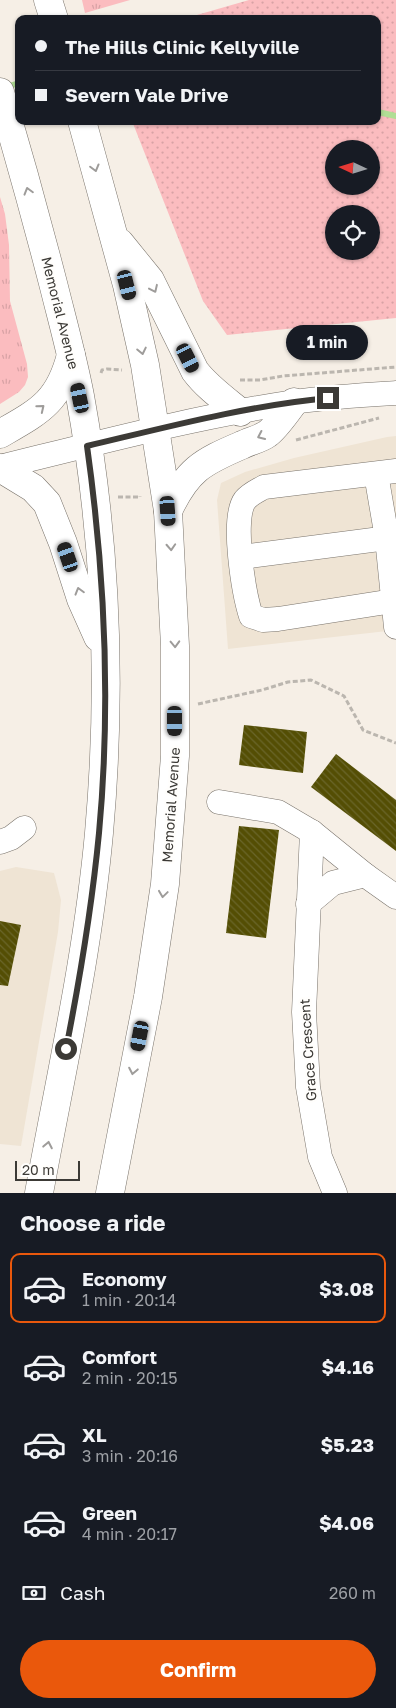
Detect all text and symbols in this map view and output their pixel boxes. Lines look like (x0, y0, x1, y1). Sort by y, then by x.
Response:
text: The Hills Clinic Kellyville (65, 35, 299, 58)
text: Severn Vale Drive (65, 83, 228, 106)
north arrow (325, 140, 380, 195)
map controls (325, 140, 380, 260)
one-way arrow (90, 164, 100, 172)
one-way arrow (24, 188, 34, 196)
button: locate (325, 205, 380, 260)
street label: Memorial Avenue (38, 255, 83, 371)
car (116, 269, 137, 301)
one-way arrow (148, 283, 158, 292)
callout: 1 min (287, 326, 369, 360)
text: 1 min (307, 332, 347, 352)
car (174, 341, 201, 375)
one-way arrow (137, 347, 147, 356)
car (69, 382, 90, 414)
route end (317, 387, 339, 409)
one-way arrow (35, 405, 44, 413)
one-way arrow (257, 430, 266, 441)
car (159, 496, 176, 526)
car (56, 540, 79, 574)
one-way arrow (165, 544, 176, 552)
one-way arrow (75, 588, 85, 596)
one-way arrow (170, 640, 180, 648)
car (167, 706, 182, 736)
street label: Memorial Avenue (158, 747, 183, 863)
one-way arrow (158, 890, 169, 898)
street label: Grace Crescent (295, 998, 320, 1102)
car (129, 1020, 150, 1052)
route start (55, 1038, 77, 1060)
one-way arrow (129, 1067, 139, 1075)
one-way arrow (42, 1141, 52, 1150)
scale bar (15, 1158, 80, 1181)
text: 20 m (22, 1161, 55, 1178)
text: Choose a ride (20, 1209, 166, 1236)
icon: car (22, 1266, 67, 1311)
text: Economy (82, 1267, 167, 1290)
text: $3.08 (319, 1277, 374, 1300)
text: 1 min · 20:14 (82, 1290, 176, 1310)
icon: car (22, 1344, 67, 1389)
text: Comfort (82, 1345, 157, 1368)
text: $4.16 (321, 1355, 374, 1378)
text: 2 min · 20:15 (82, 1368, 177, 1388)
icon: car (22, 1422, 67, 1467)
text: XL (82, 1423, 107, 1446)
text: $5.23 (320, 1433, 374, 1456)
text: 3 min · 20:16 (82, 1446, 178, 1466)
icon: car (22, 1500, 67, 1545)
text: Green (82, 1501, 137, 1524)
text: $4.06 (319, 1511, 374, 1534)
text: 4 min · 20:17 (82, 1524, 177, 1544)
icon: cash (20, 1579, 48, 1607)
text: Cash (60, 1581, 105, 1604)
text: 260 m (329, 1583, 376, 1603)
button: Confirm (20, 1640, 376, 1698)

